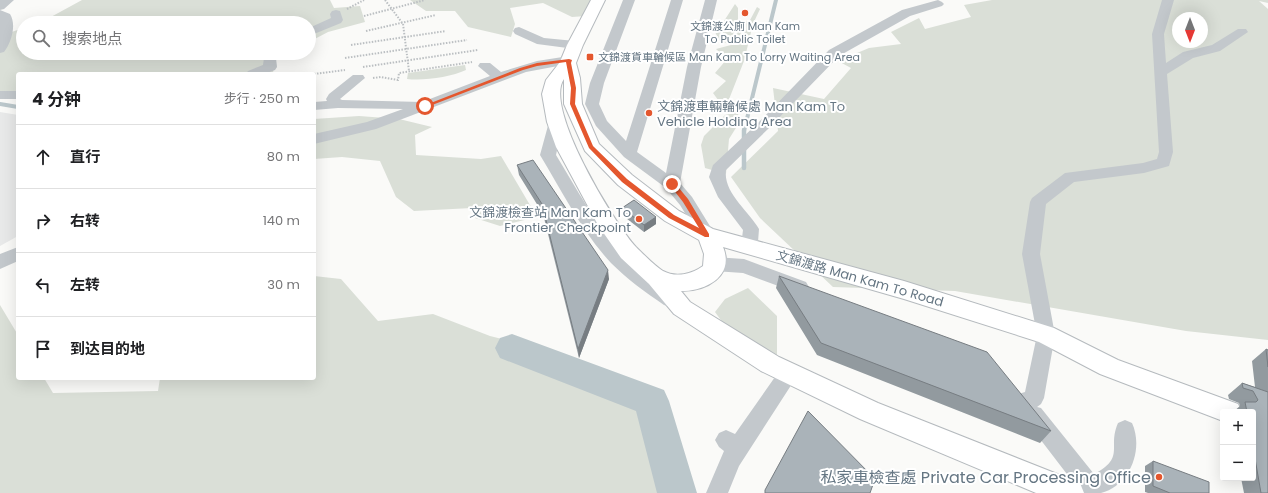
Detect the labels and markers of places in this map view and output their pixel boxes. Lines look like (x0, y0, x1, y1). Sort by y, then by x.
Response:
marker: 文錦渡公廁 Man Kam To Public Toilet (740, 8, 750, 18)
place label: 文錦渡公廁 Man Kam To Public Toilet (690, 18, 800, 47)
place label: 文錦渡貨車輪候區 Man Kam To Lorry Waiting Area (598, 49, 860, 65)
marker: 文錦渡貨車輪候區 Man Kam To Lorry Waiting Area (585, 52, 595, 62)
place label: 文錦渡車輛輪候處 Man Kam To Vehicle Holding Area (657, 97, 845, 131)
marker: 文錦渡車輛輪候處 Man Kam To Vehicle Holding Area (644, 108, 654, 118)
place label: 文錦渡檢查站 Man Kam To Frontier Checkpoint (469, 203, 631, 237)
marker: 文錦渡檢查站 Man Kam To Frontier Checkpoint (634, 214, 644, 224)
place label: 私家車檢查處 Private Car Processing Office (821, 466, 1151, 489)
marker: 私家車檢查處 Private Car Processing Office (1154, 472, 1164, 482)

